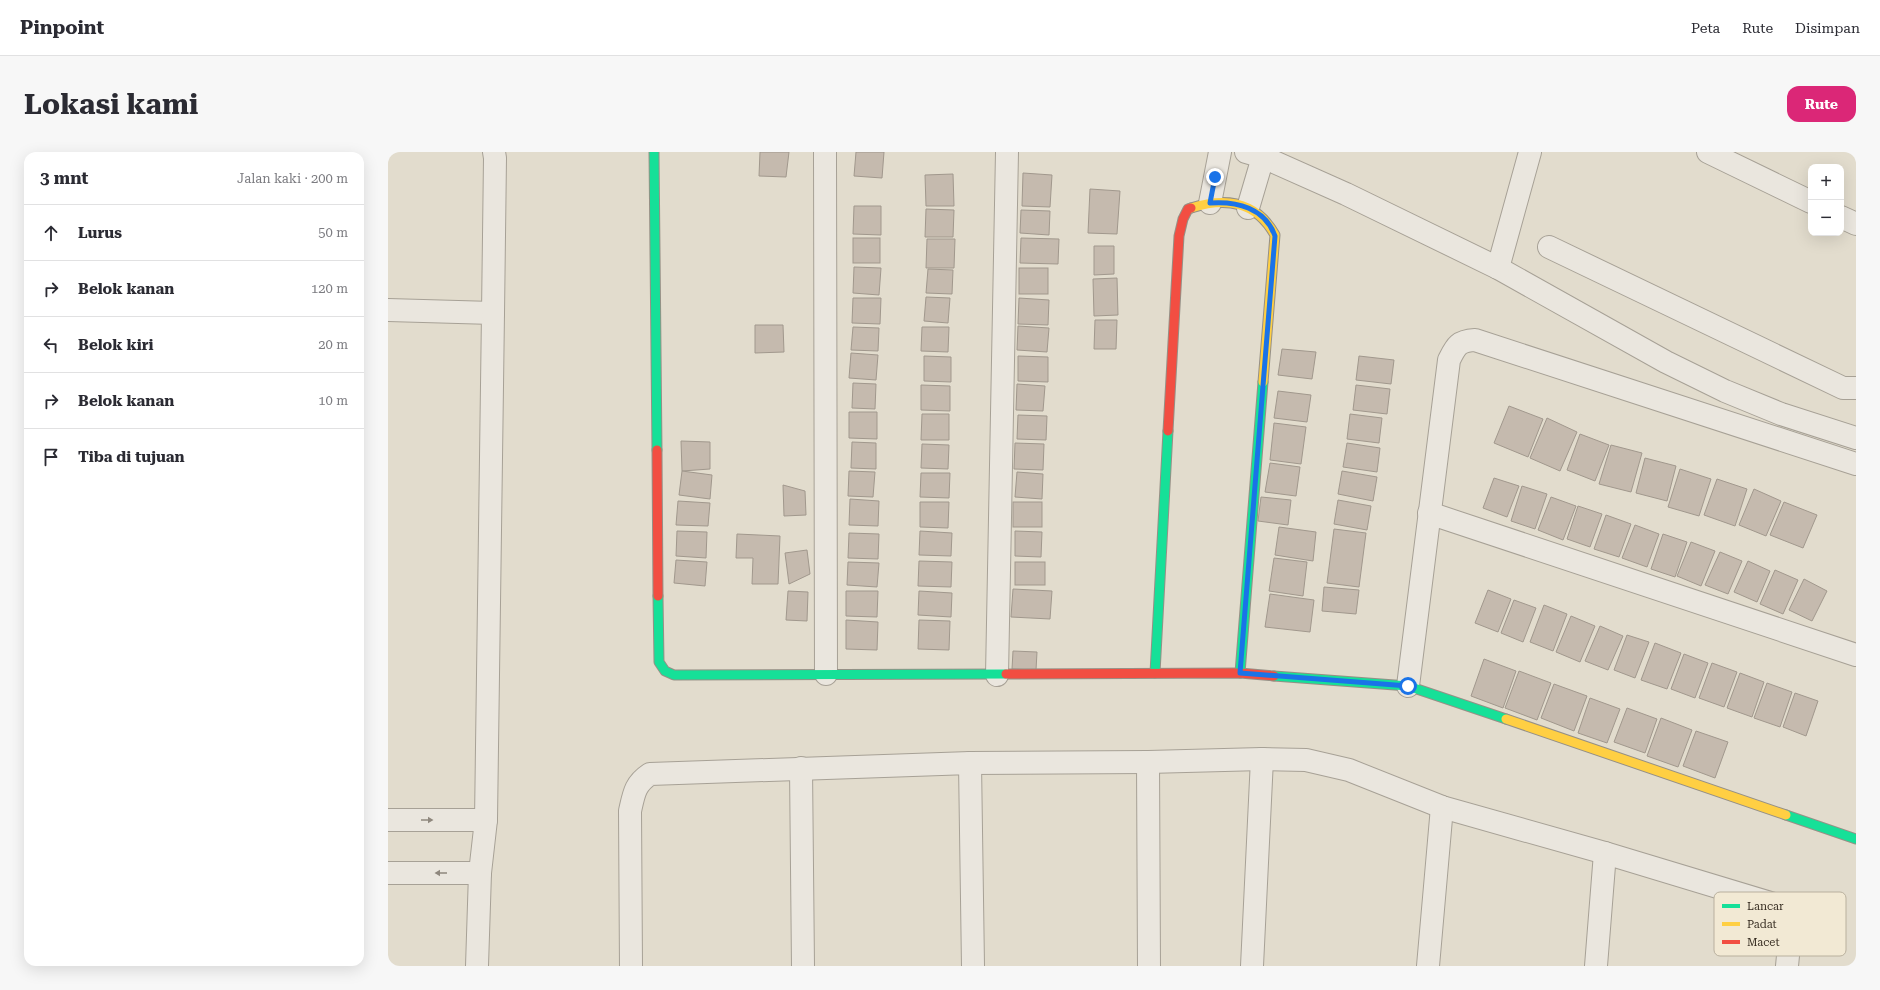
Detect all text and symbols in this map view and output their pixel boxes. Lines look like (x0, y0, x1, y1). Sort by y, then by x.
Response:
text: Pinpoint (20, 16, 104, 39)
text: Peta (1691, 20, 1720, 36)
text: Rute (1742, 20, 1773, 36)
text: Disimpan (1795, 20, 1860, 36)
button: Rute (1787, 86, 1856, 122)
text: Lokasi kami (24, 88, 198, 121)
map controls (1808, 164, 1844, 236)
button: + (1808, 164, 1844, 200)
text: 3 mnt (40, 168, 89, 188)
route end (1206, 168, 1224, 186)
text: Jalan kaki · 200 m (237, 171, 348, 186)
button: − (1808, 200, 1844, 236)
icon: ahead (40, 222, 62, 244)
text: Lurus (78, 224, 122, 242)
text: 50 m (318, 225, 348, 240)
icon: right (40, 278, 62, 300)
text: Belok kanan (78, 280, 174, 298)
text: 120 m (311, 281, 348, 296)
icon: left (40, 334, 62, 356)
text: Belok kiri (78, 336, 154, 354)
text: 20 m (318, 337, 348, 352)
icon: right (40, 390, 62, 412)
text: Belok kanan (78, 392, 174, 410)
text: 10 m (318, 393, 348, 408)
icon: arrive (40, 446, 62, 468)
text: Tiba di tujuan (78, 448, 185, 466)
route start (1399, 677, 1417, 695)
one-way arrow (421, 817, 434, 823)
one-way arrow (434, 870, 447, 876)
legend (1714, 892, 1846, 956)
text: Lancar (1747, 900, 1784, 913)
text: Padat (1747, 918, 1777, 931)
text: Macet (1747, 936, 1780, 949)

